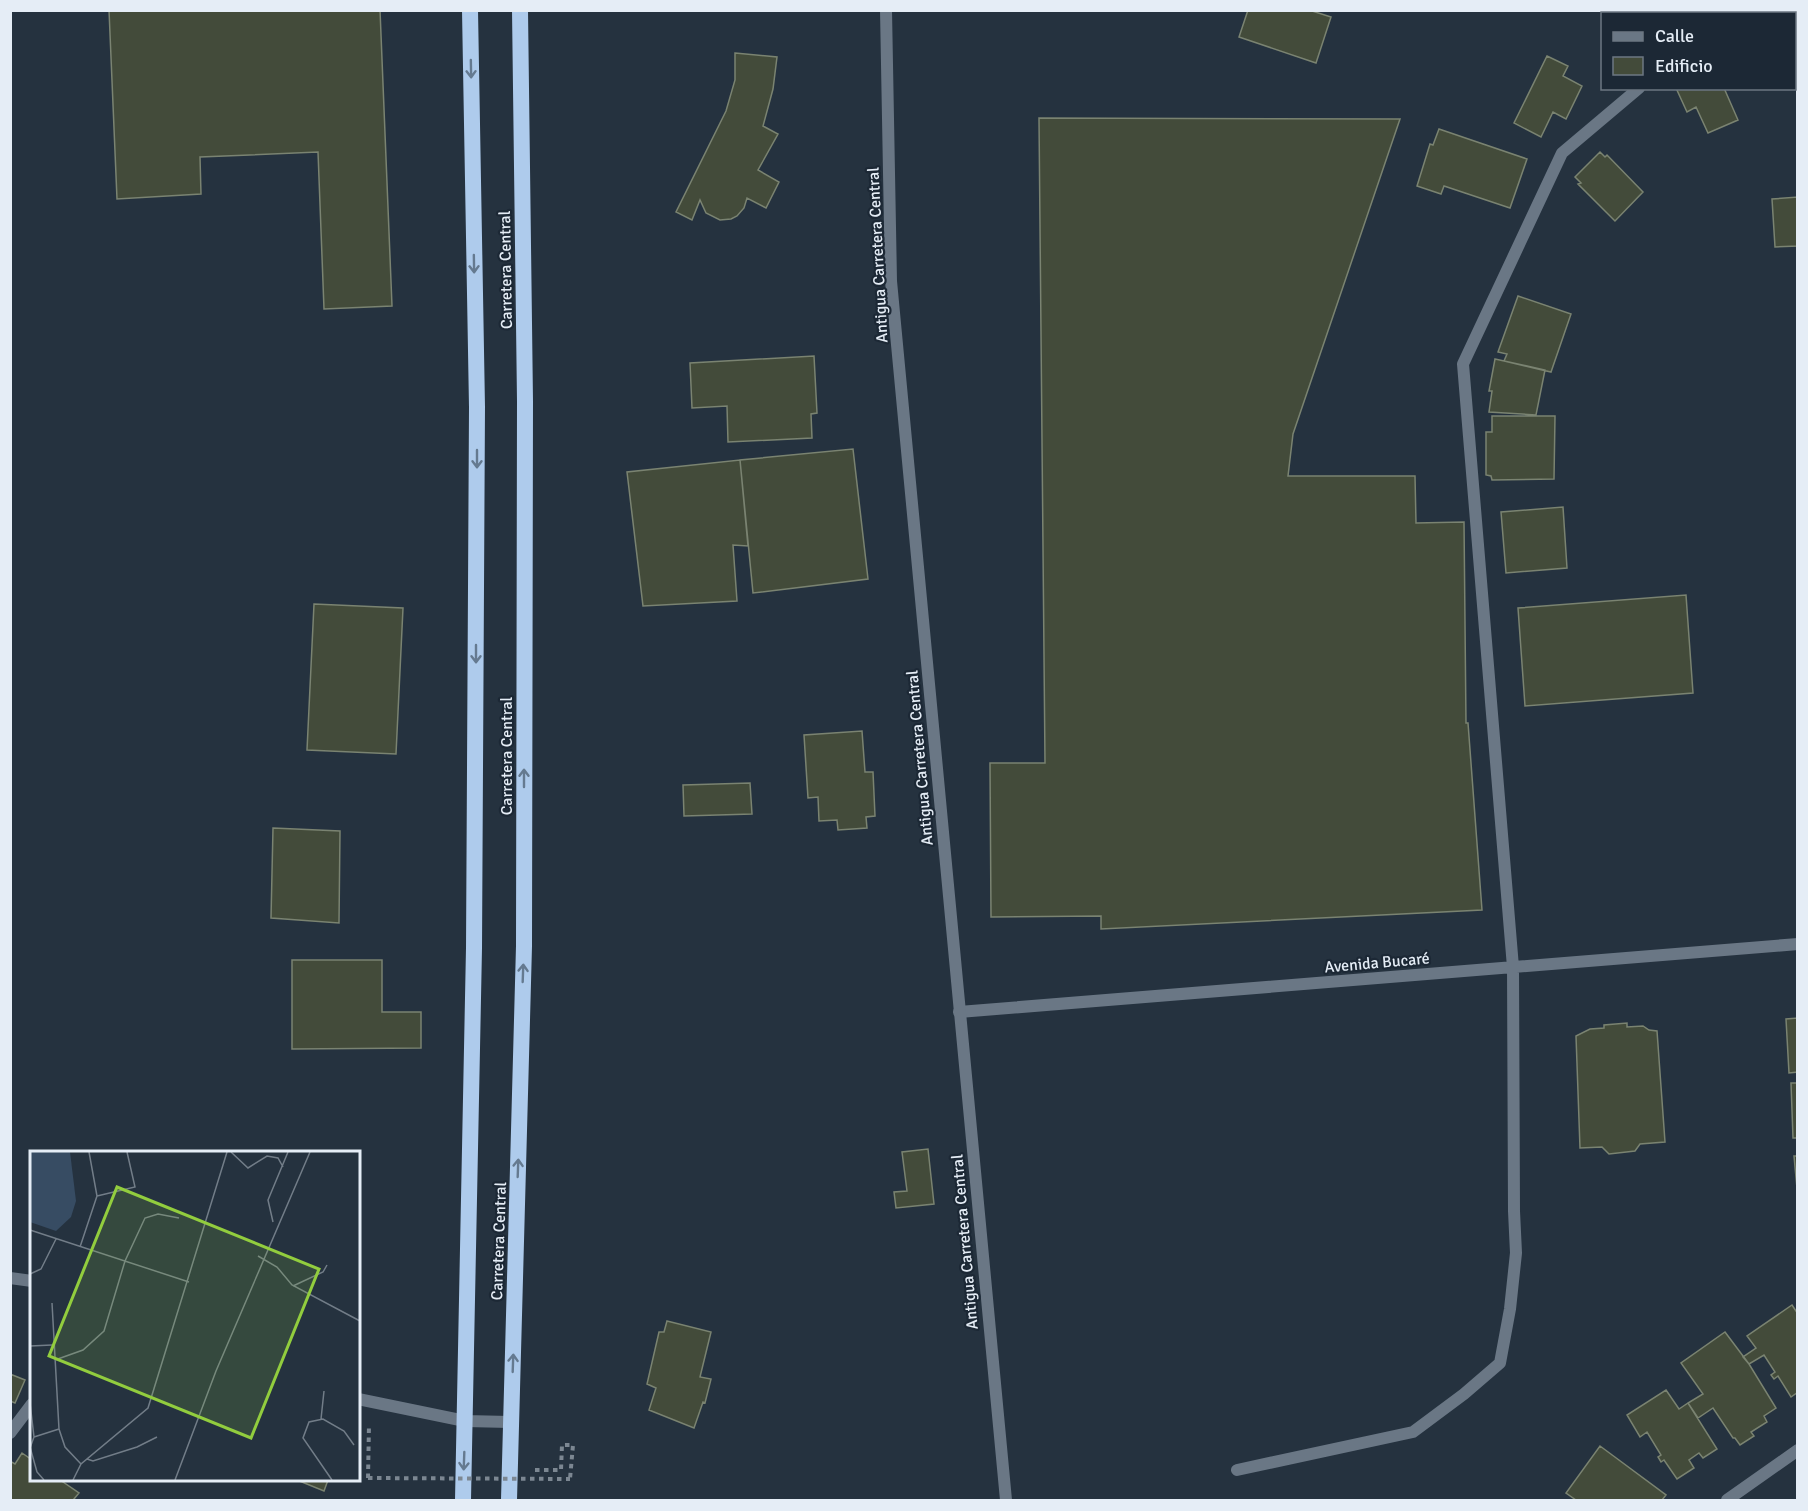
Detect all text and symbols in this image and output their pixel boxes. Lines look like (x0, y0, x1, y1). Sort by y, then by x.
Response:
legend (1601, 12, 1796, 90)
text: Calle (1655, 25, 1694, 47)
text: Edificio (1655, 55, 1713, 77)
one-way arrow (465, 58, 477, 78)
street label: Antigua Carretera Central (863, 166, 893, 343)
street label: Carretera Central (495, 210, 517, 329)
one-way arrow (469, 253, 480, 273)
one-way arrow (471, 448, 483, 468)
one-way arrow (470, 643, 481, 663)
street label: Antigua Carretera Central (902, 669, 938, 846)
street label: Carretera Central (497, 696, 517, 815)
one-way arrow (518, 769, 530, 789)
street label: Avenida Bucaré (1324, 948, 1430, 978)
one-way arrow (518, 964, 529, 984)
inset map (30, 1151, 360, 1481)
street label: Antigua Carretera Central (947, 1153, 983, 1330)
one-way arrow (512, 1159, 524, 1179)
street label: Carretera Central (487, 1181, 511, 1301)
one-way arrow (507, 1354, 518, 1374)
one-way arrow (459, 1450, 470, 1470)

